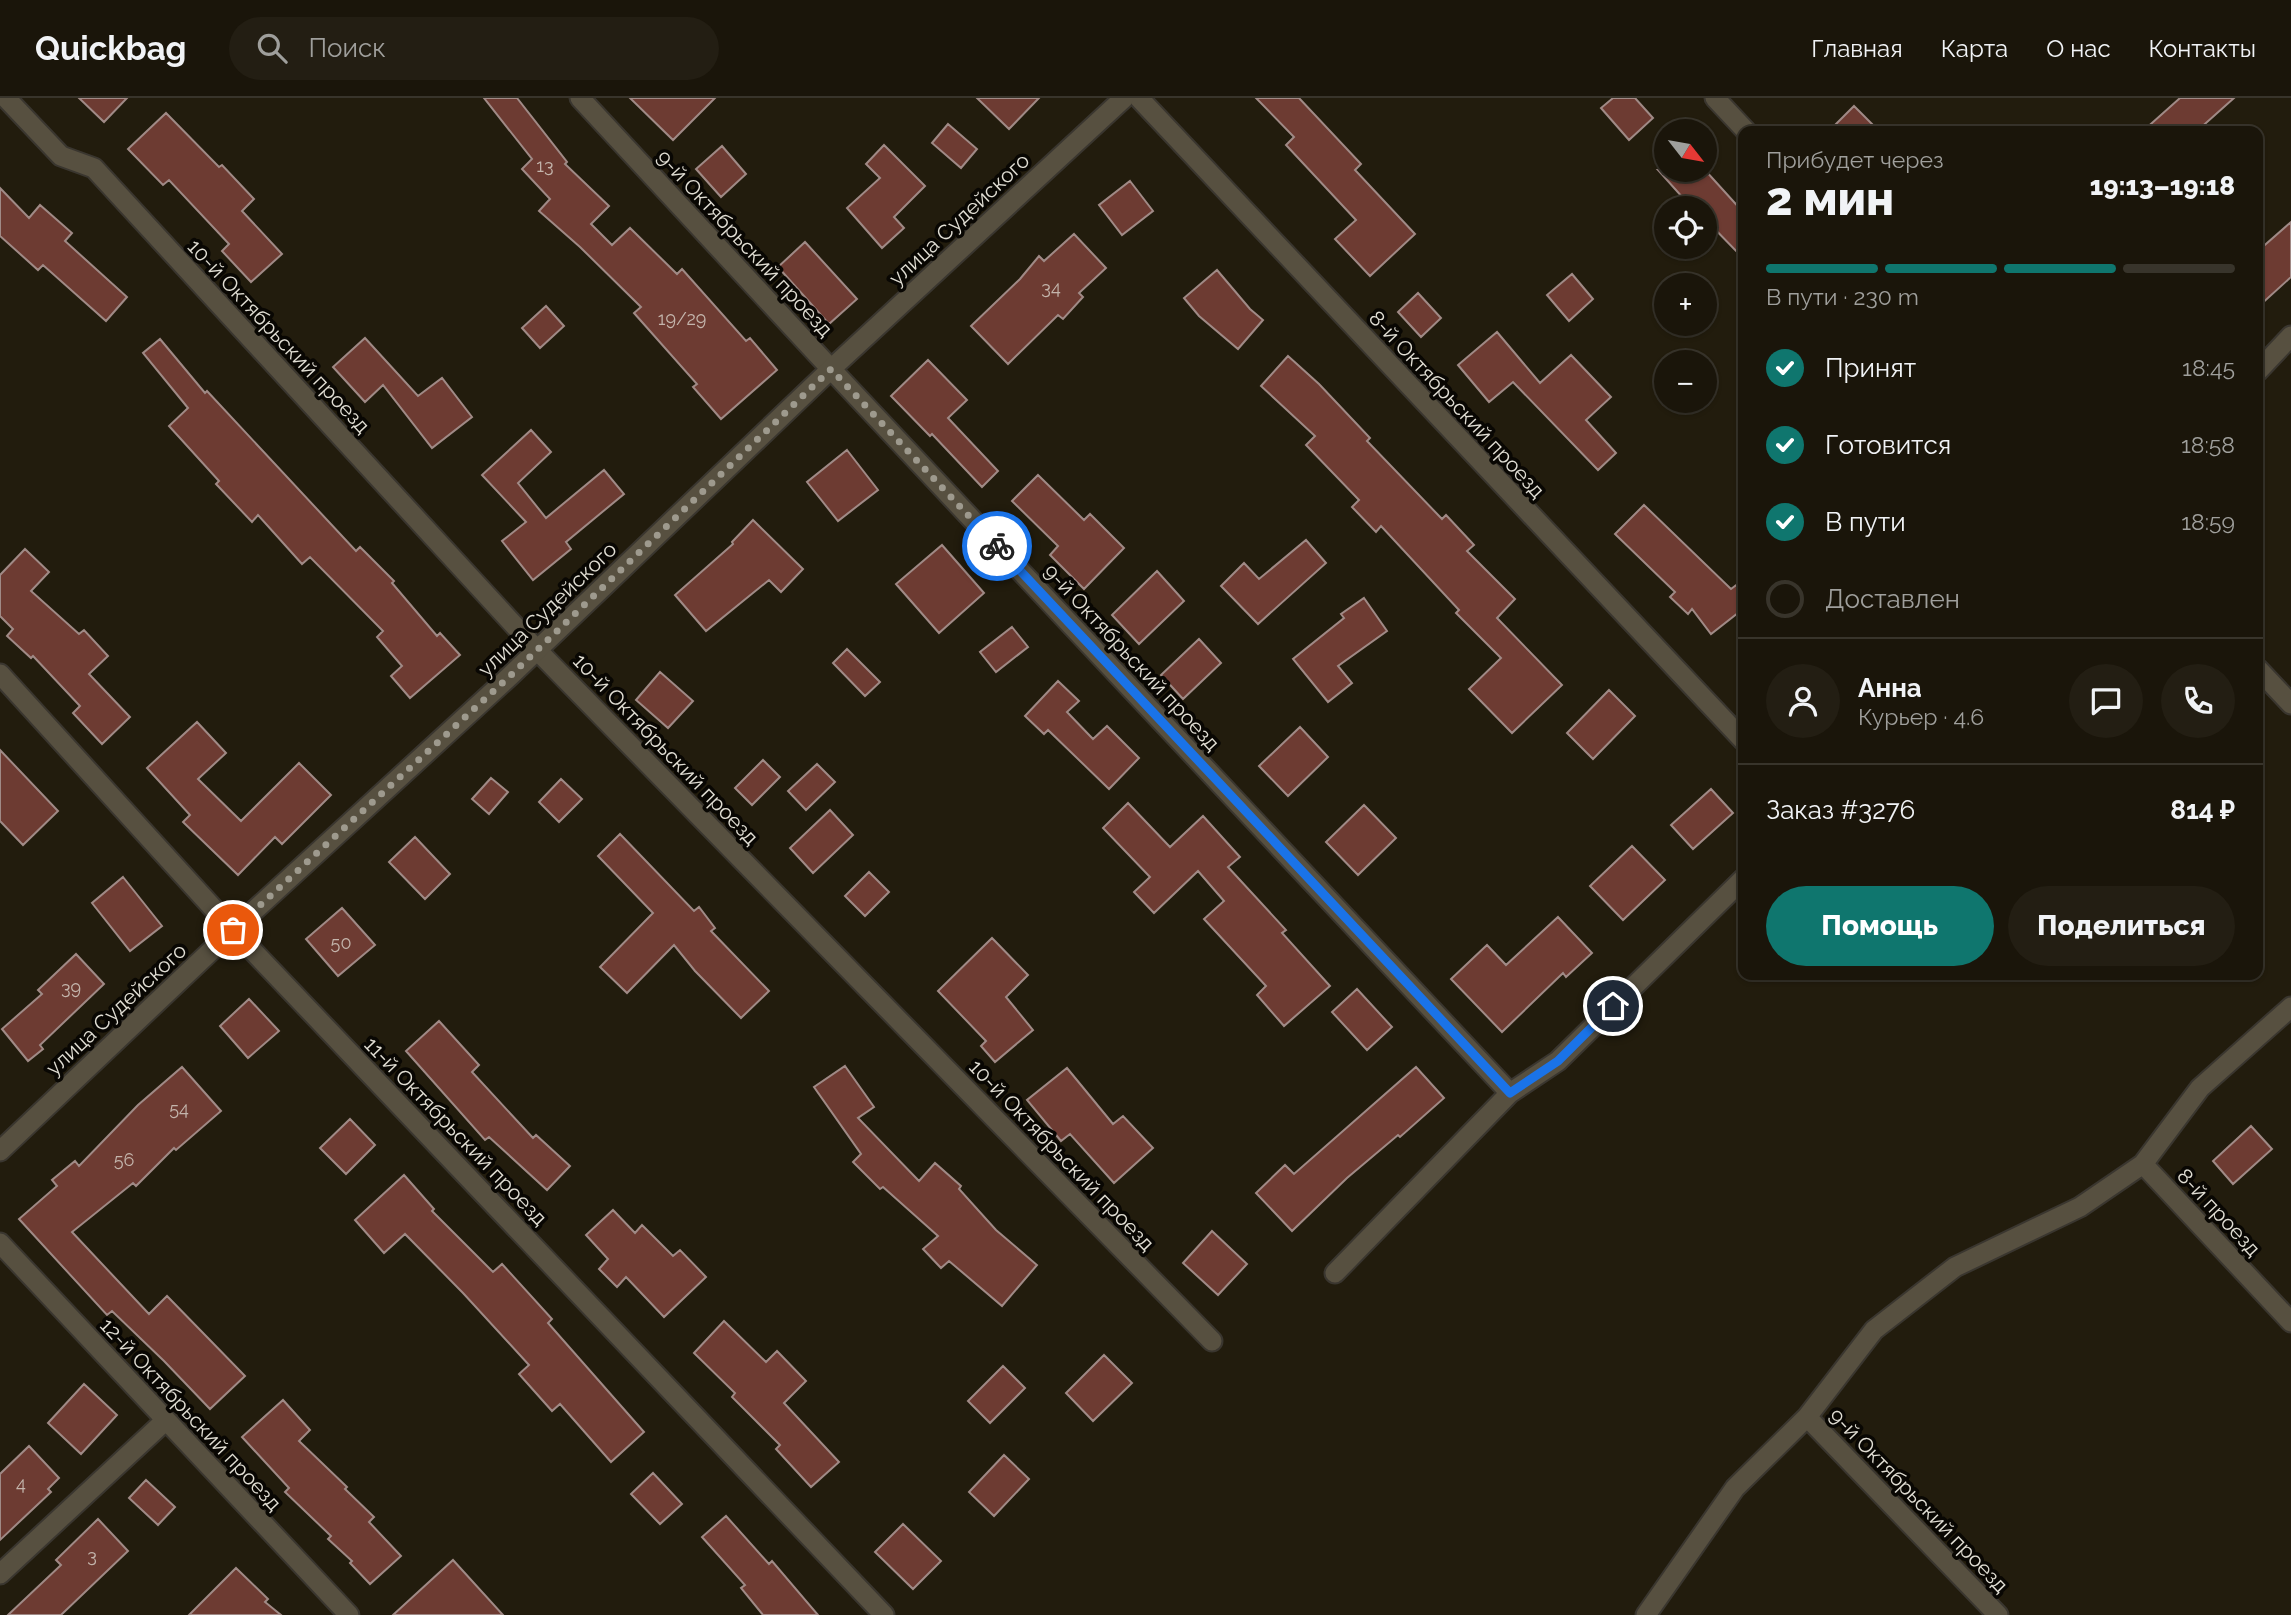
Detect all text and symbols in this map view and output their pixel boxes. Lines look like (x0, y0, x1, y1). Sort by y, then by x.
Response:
search box (229, 17, 719, 80)
text: Quickbag (35, 29, 187, 68)
icon: search (253, 29, 291, 67)
text: Поиск (309, 33, 386, 63)
text: Главная (1811, 34, 1903, 63)
text: Карта (1941, 34, 2008, 63)
text: О нас (2046, 34, 2111, 63)
text: Контакты (2149, 34, 2256, 63)
north arrow (1654, 119, 1717, 182)
map controls (1654, 119, 1717, 413)
street label: 9-й Октябрьский проезд (652, 144, 838, 342)
text: Прибудет через (1766, 146, 1944, 173)
street label: улица Судейского (884, 147, 1034, 291)
house number: 13 (536, 155, 554, 176)
text: 19:13–19:18 (2090, 171, 2235, 201)
text: 2 мин (1766, 172, 1894, 226)
button: locate (1654, 196, 1717, 259)
street label: 10-й Октябрьский проезд (183, 234, 375, 438)
button: + (1654, 273, 1717, 336)
house number: 34 (1041, 277, 1061, 298)
text: В пути · 230 m (1766, 283, 1919, 310)
street label: 8-й Октябрьский проезд (1364, 305, 1550, 503)
house number: 19/29 (658, 308, 706, 329)
icon: check (1766, 349, 1804, 387)
button: − (1654, 350, 1717, 413)
text: Принят (1825, 353, 1916, 383)
text: 18:45 (2182, 354, 2235, 381)
icon: check (1766, 426, 1804, 464)
text: Готовится (1825, 430, 1951, 460)
text: 18:58 (2181, 431, 2235, 458)
icon: check (1766, 503, 1804, 541)
text: В пути (1825, 507, 1906, 537)
text: 18:59 (2181, 508, 2235, 535)
courier (962, 511, 1032, 581)
icon: bike (978, 527, 1016, 565)
street label: улица Судейского (473, 536, 621, 682)
street label: 9-й Октябрьский проезд (1039, 558, 1225, 756)
text: Доставлен (1825, 584, 1960, 614)
street label: 10-й Октябрьский проезд (568, 648, 764, 850)
button: person (1766, 664, 1840, 738)
button: chat (2069, 664, 2143, 738)
button: phone (2161, 664, 2235, 738)
text: Анна (1858, 673, 1922, 703)
text: Курьер · 4.6 (1858, 703, 1984, 730)
text: Заказ #3276 (1766, 795, 1915, 825)
text: 814 ₽ (2170, 795, 2235, 825)
button: Помощь (1766, 886, 1994, 966)
button: Поделиться (2008, 886, 2235, 966)
pin (203, 900, 263, 960)
icon: bag (214, 911, 252, 949)
house number: 50 (331, 932, 351, 953)
street label: улица Судейского (41, 937, 191, 1081)
pin (1583, 976, 1643, 1036)
house number: 39 (61, 977, 81, 998)
icon: home (1594, 987, 1632, 1025)
street label: 11-й Октябрьский проезд (359, 1032, 553, 1230)
street label: 10-й Октябрьский проезд (964, 1054, 1160, 1256)
house number: 54 (169, 1098, 189, 1119)
house number: 56 (114, 1149, 134, 1170)
street label: 8-й проезд (2172, 1163, 2266, 1261)
street label: 12-й Октябрьский проезд (95, 1313, 287, 1515)
street label: 9-й Октябрьский проезд (1824, 1403, 2014, 1597)
house number: 4 (16, 1473, 26, 1494)
house number: 3 (87, 1545, 97, 1566)

